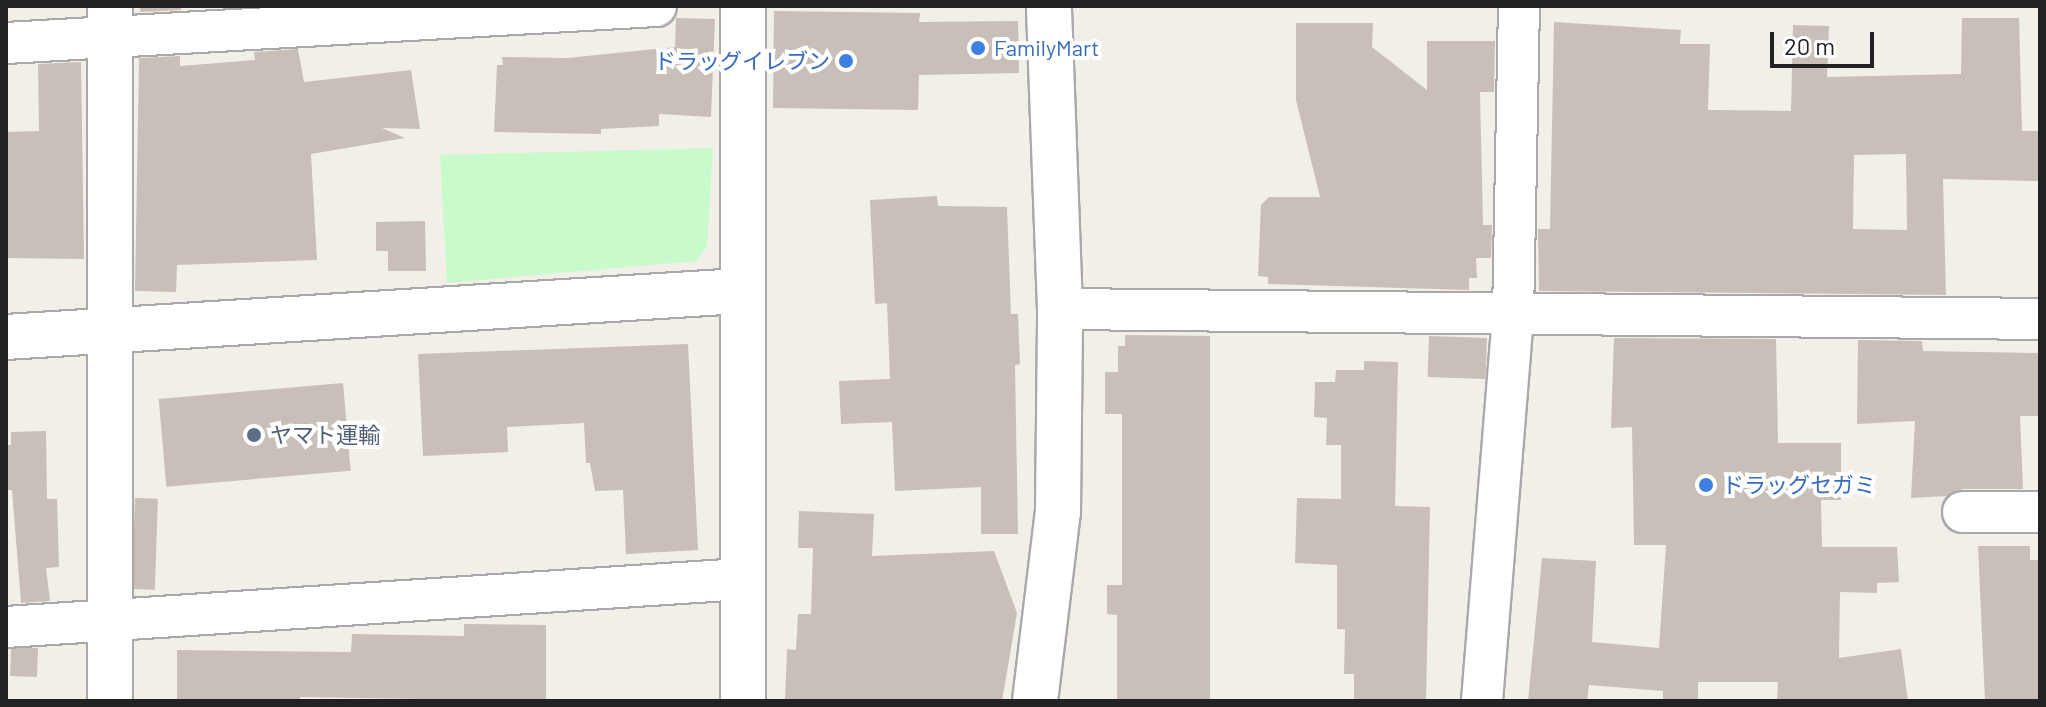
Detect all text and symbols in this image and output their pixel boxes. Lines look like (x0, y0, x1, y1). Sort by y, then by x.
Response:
scale bar (1774, 16, 1878, 66)
text: 20 m (1784, 31, 1835, 60)
place label: FamilyMart (994, 35, 1099, 61)
marker: FamilyMart (969, 39, 987, 57)
place label: ドラッグイレブン (654, 48, 830, 74)
marker: ドラッグイレブン (837, 52, 855, 70)
place label: ヤマト運輸 (270, 422, 380, 448)
marker: ヤマト運輸 (245, 426, 263, 444)
place label: ドラッグセガミ (1722, 472, 1876, 498)
marker: ドラッグセガミ (1697, 476, 1715, 494)

